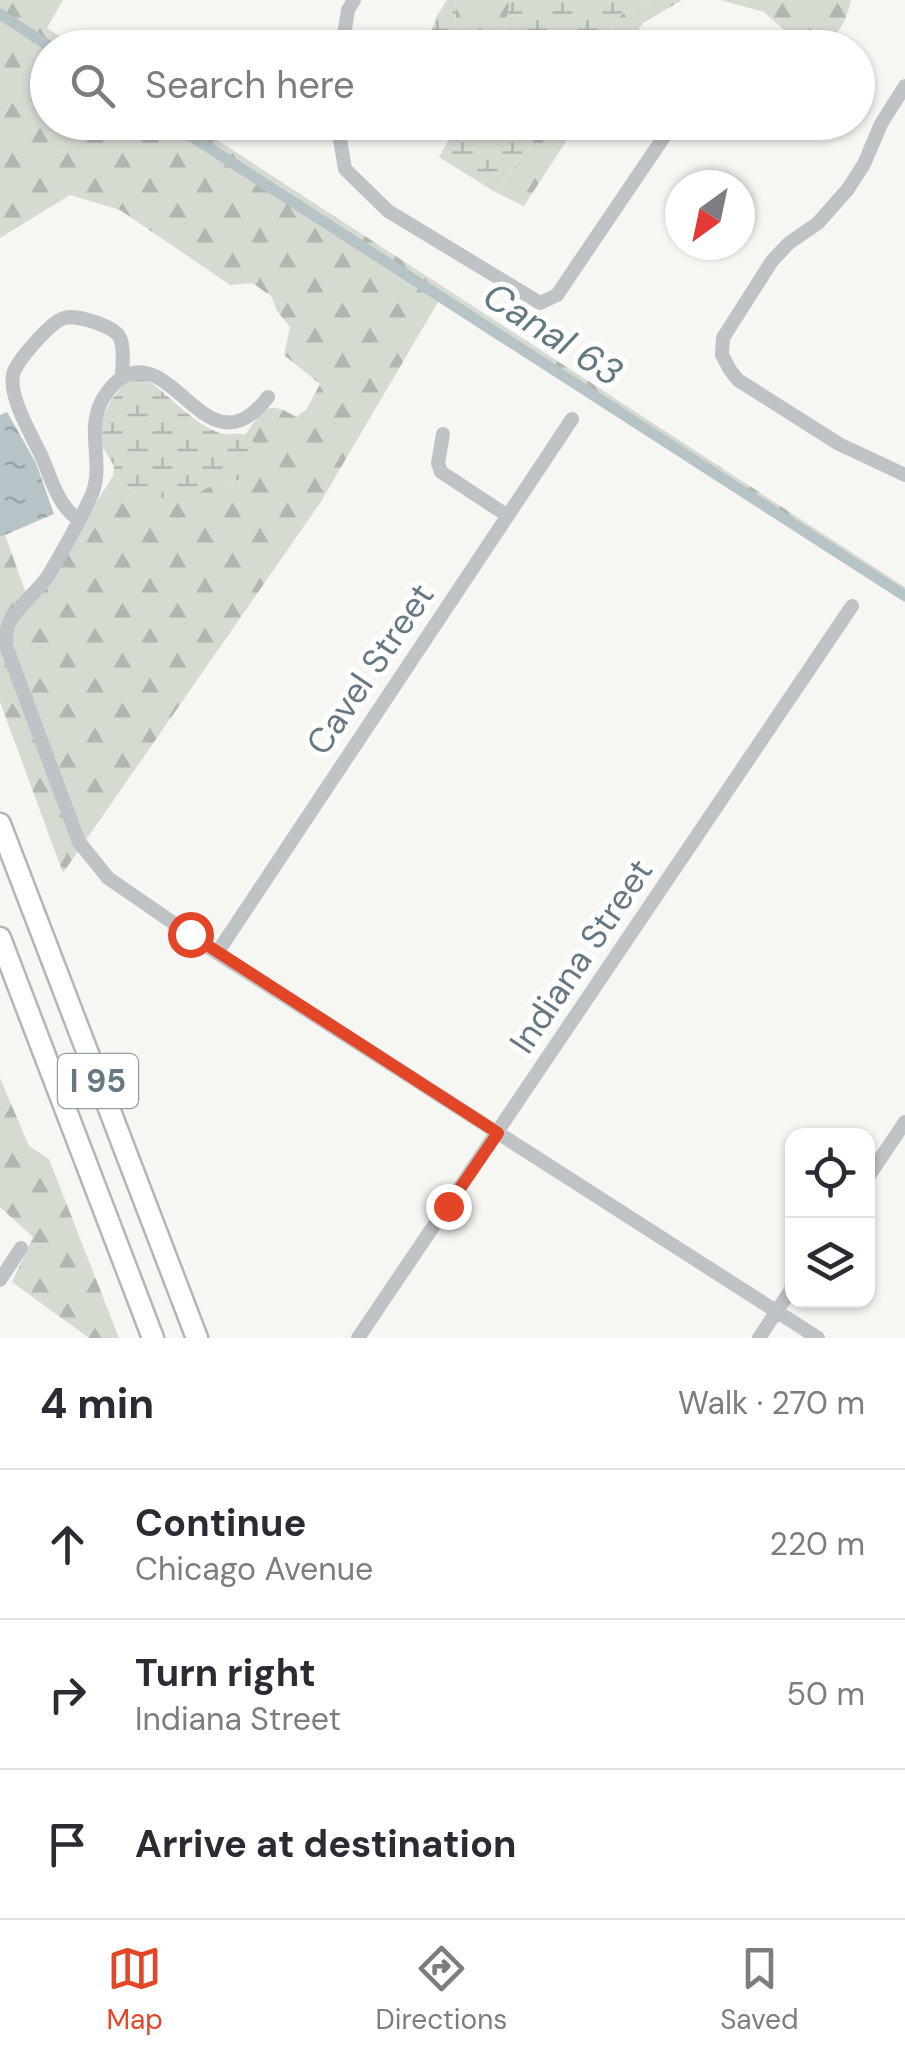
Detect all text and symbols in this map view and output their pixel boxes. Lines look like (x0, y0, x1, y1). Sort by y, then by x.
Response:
search box (30, 30, 875, 140)
icon: search (65, 58, 120, 113)
text: Search here (145, 60, 355, 110)
north arrow (665, 170, 755, 260)
water label: Canal 63 (474, 270, 632, 398)
street label: Cavel Street (296, 574, 444, 764)
street label: Indiana Street (499, 850, 663, 1062)
route start (168, 912, 214, 958)
road number: I 95 (58, 1054, 138, 1108)
map controls (785, 1128, 875, 1308)
button: locate (785, 1128, 875, 1218)
route end (426, 1184, 472, 1230)
button: layers (785, 1218, 875, 1308)
text: 4 min (40, 1376, 154, 1431)
text: Walk · 270 m (678, 1382, 865, 1424)
text: Continue (135, 1498, 306, 1548)
icon: ahead (40, 1517, 95, 1572)
text: 220 m (770, 1523, 865, 1565)
text: Chicago Avenue (135, 1548, 373, 1590)
text: Turn right (135, 1648, 316, 1698)
icon: right (40, 1667, 95, 1722)
text: 50 m (787, 1673, 865, 1715)
text: Indiana Street (135, 1698, 341, 1740)
icon: arrive (40, 1817, 95, 1872)
text: Arrive at destination (135, 1819, 517, 1869)
tab: Map (106, 1941, 163, 2038)
tab: Directions (376, 1941, 507, 2038)
tab: Saved (720, 1941, 799, 2038)

